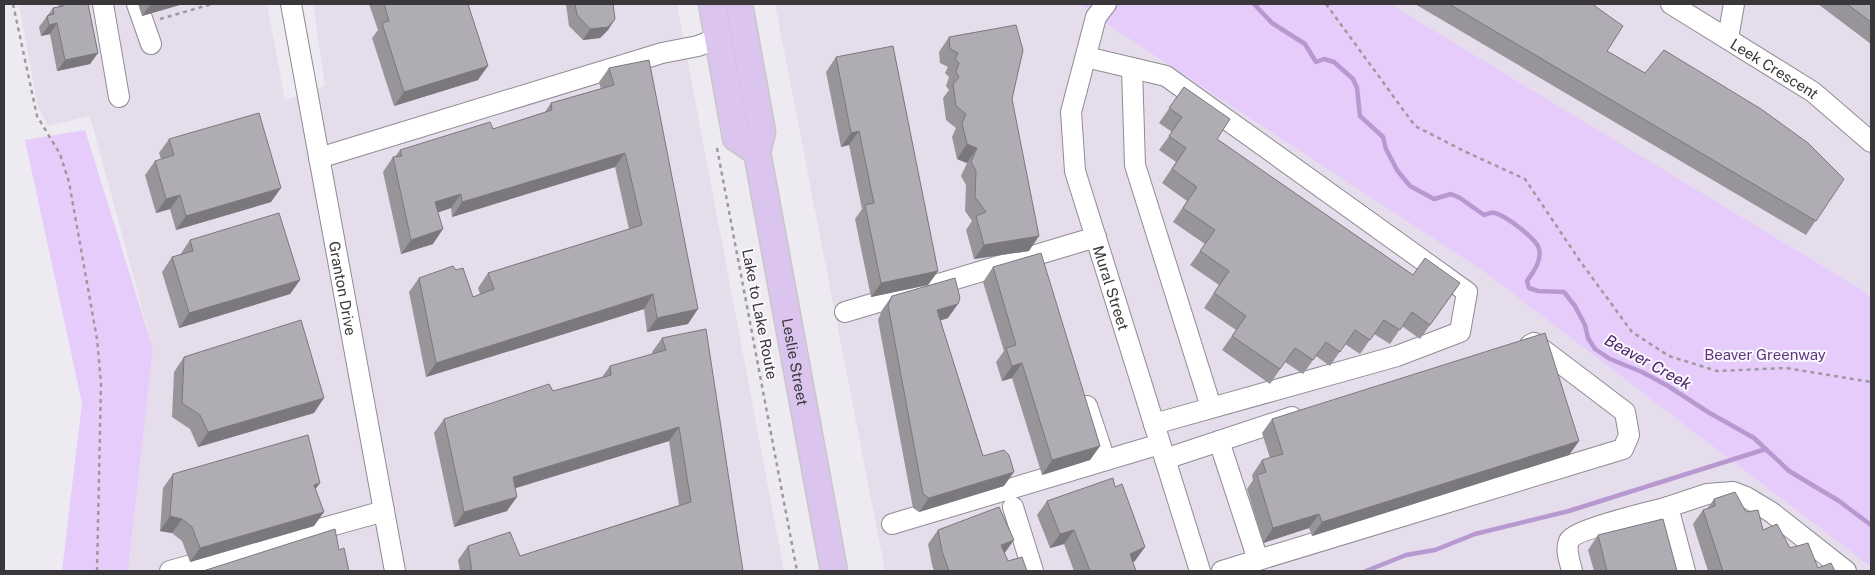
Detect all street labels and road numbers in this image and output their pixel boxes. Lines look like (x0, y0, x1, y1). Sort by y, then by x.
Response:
street label: Leek Crescent (1728, 35, 1823, 102)
street label: Granton Drive (326, 240, 360, 337)
street label: Mural Street (1090, 243, 1133, 332)
street label: Lake to Lake Route (739, 247, 781, 381)
street label: Leslie Street (779, 317, 812, 407)

